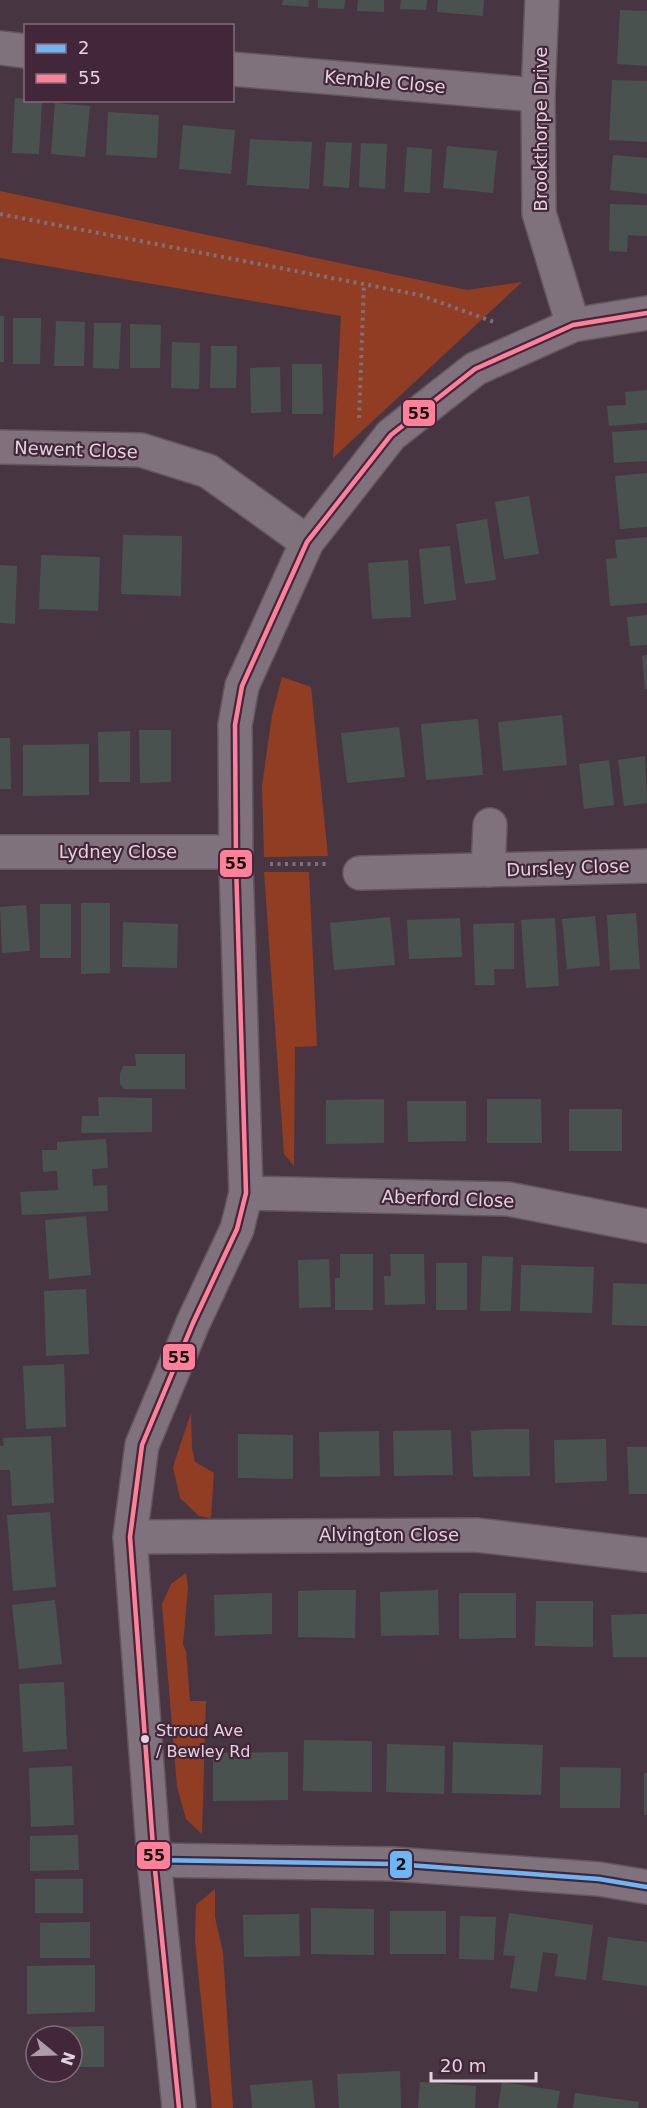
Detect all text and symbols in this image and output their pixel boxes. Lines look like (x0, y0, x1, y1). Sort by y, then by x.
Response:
legend (24, 24, 234, 102)
text: 2 (78, 37, 89, 58)
street label: Brookthorpe Drive (530, 47, 551, 211)
street label: Kemble Close (323, 66, 447, 97)
text: 55 (78, 67, 101, 88)
line badge: 55 (402, 399, 436, 427)
text: 55 (408, 404, 430, 423)
street label: Newent Close (14, 437, 138, 462)
street label: Lydney Close (59, 841, 177, 862)
line badge: 55 (219, 849, 253, 878)
text: 55 (225, 854, 247, 873)
street label: Dursley Close (506, 855, 630, 880)
street label: Aberford Close (381, 1186, 515, 1211)
line badge: 55 (162, 1343, 196, 1371)
text: 55 (168, 1348, 190, 1367)
street label: Alvington Close (319, 1524, 459, 1545)
place label: Stroud Ave / Bewley Rd (156, 1721, 251, 1761)
marker: Stroud Ave / Bewley Rd (139, 1733, 151, 1745)
line badge: 55 (136, 1841, 171, 1870)
text: 55 (143, 1846, 165, 1865)
line badge: 2 (389, 1850, 413, 1879)
text: 2 (395, 1855, 407, 1874)
north arrow (24, 2024, 84, 2084)
scale bar (431, 2045, 536, 2083)
text: N (57, 2049, 79, 2068)
text: 20 m (440, 2055, 486, 2076)

